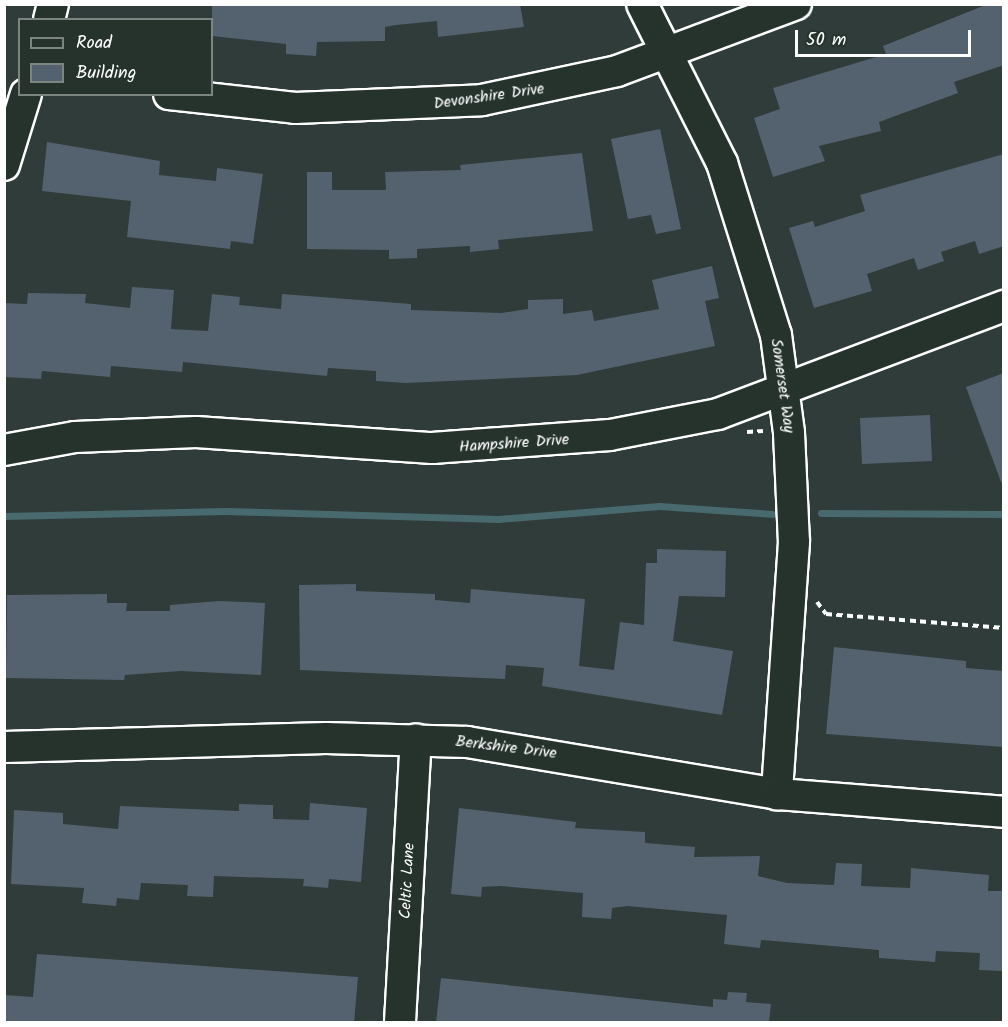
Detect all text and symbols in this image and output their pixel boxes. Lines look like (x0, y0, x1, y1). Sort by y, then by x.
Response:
legend (18, 18, 213, 96)
scale bar (798, 18, 974, 56)
text: 50 m (806, 26, 846, 55)
text: Road (76, 29, 112, 58)
text: Building (76, 59, 136, 88)
street label: Devonshire Drive (432, 80, 546, 114)
street label: Somerset Way (766, 338, 798, 434)
street label: Hampshire Drive (458, 431, 570, 457)
street label: Berkshire Drive (454, 732, 558, 764)
street label: Celtic Lane (396, 842, 420, 920)

